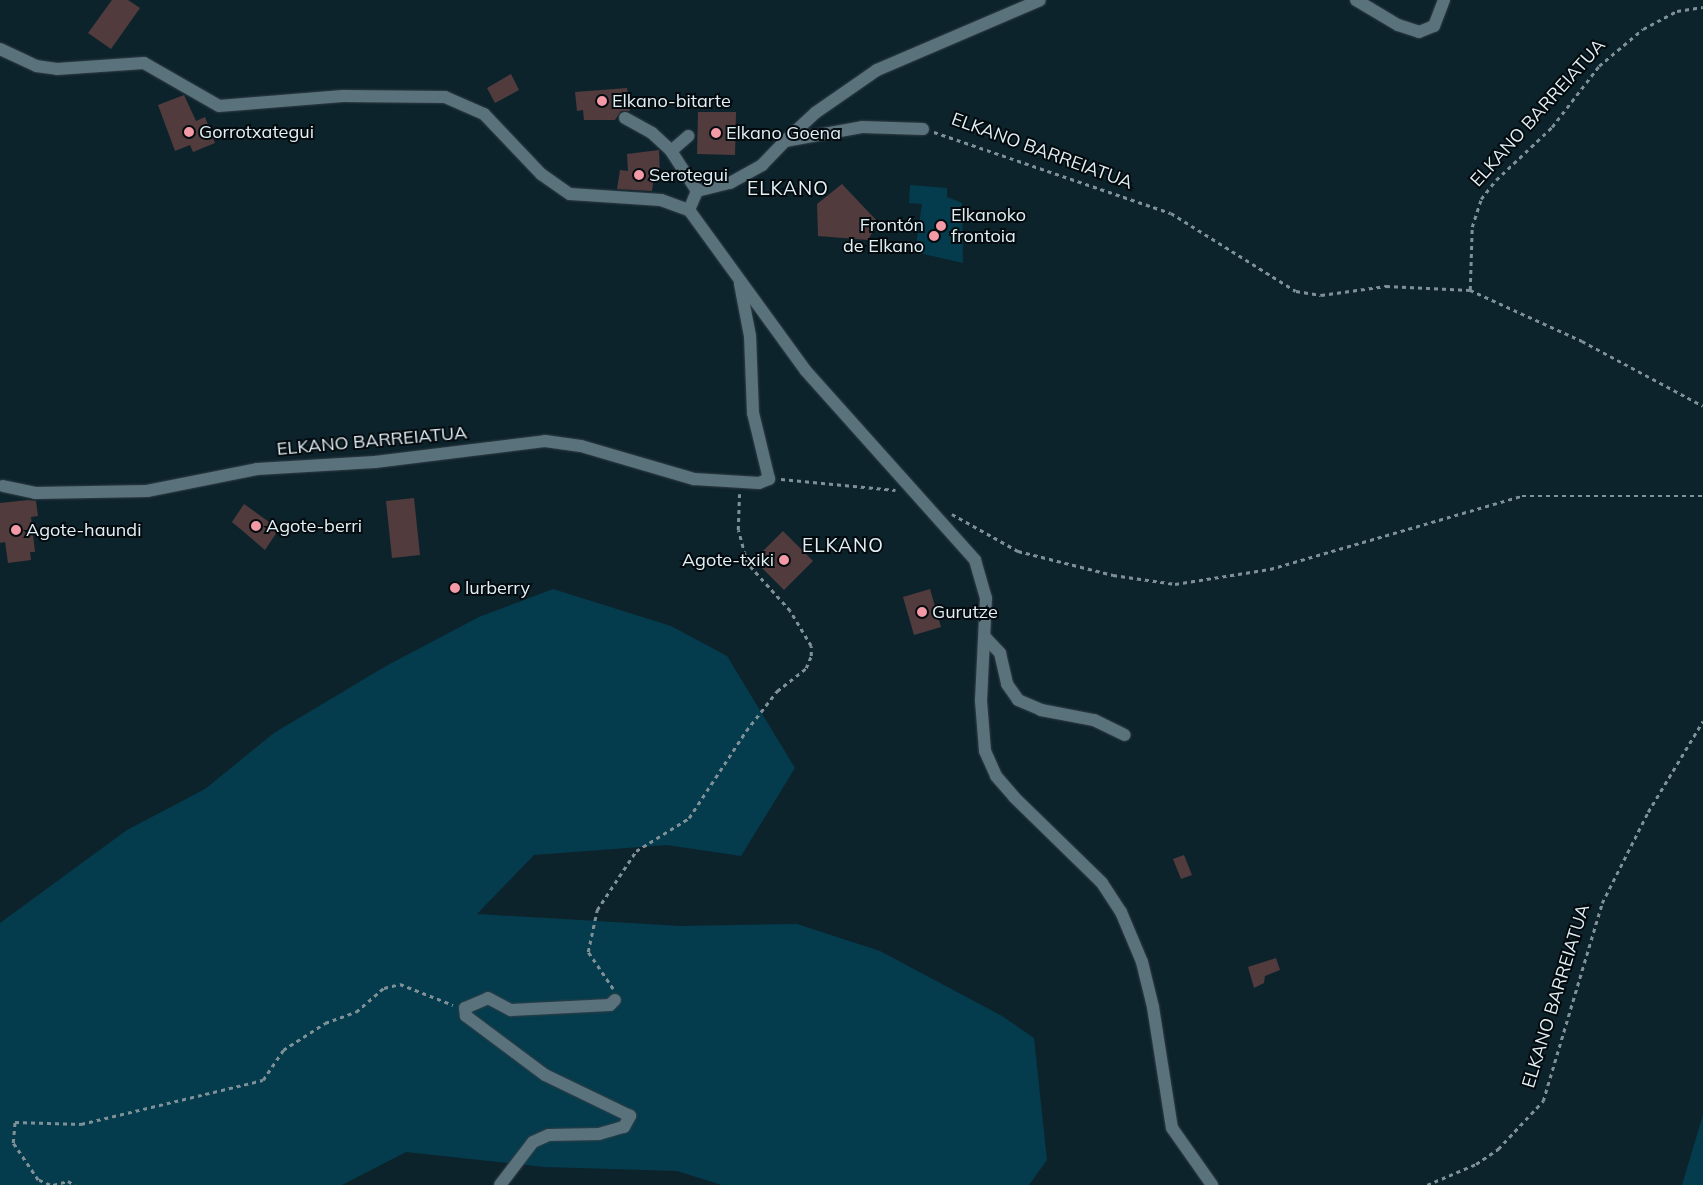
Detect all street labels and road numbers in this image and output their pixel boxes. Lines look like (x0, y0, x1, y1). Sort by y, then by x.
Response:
street label: ELKANO BARREIATUA (1466, 35, 1610, 191)
street label: ELKANO BARREIATUA (949, 108, 1135, 194)
street label: ELKANO BARREIATUA (276, 422, 468, 460)
street label: ELKANO BARREIATUA (1518, 901, 1594, 1091)

